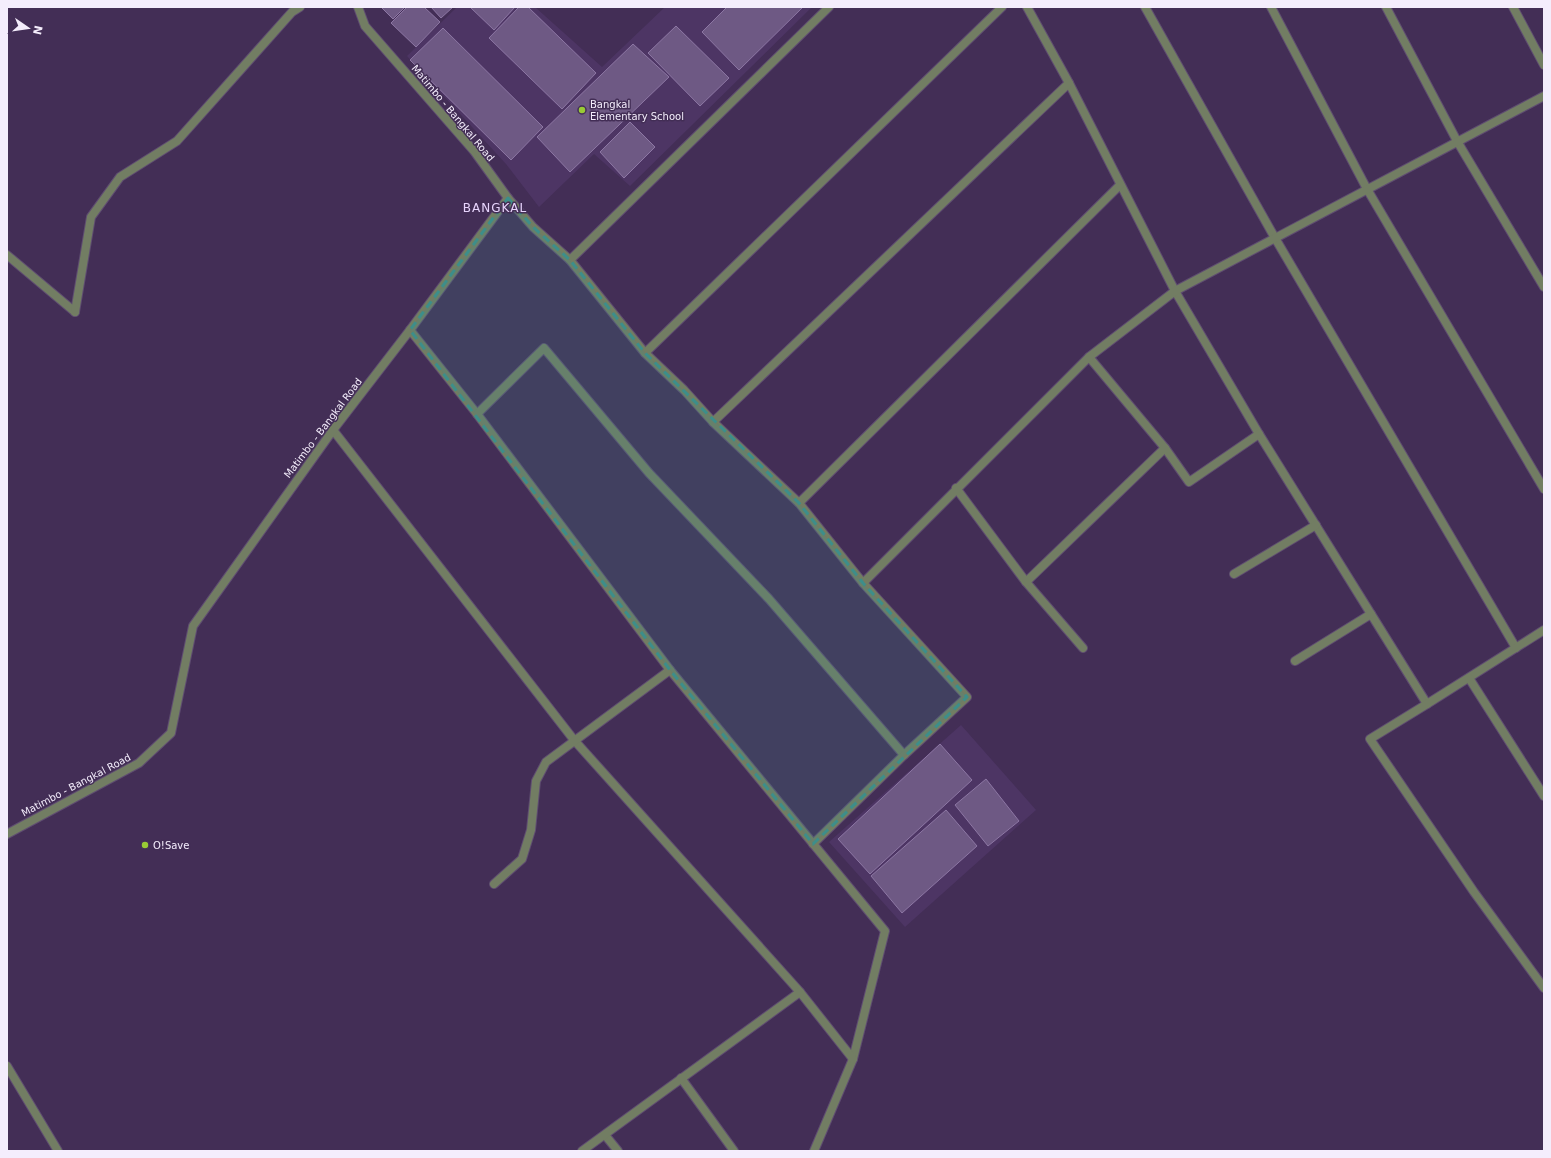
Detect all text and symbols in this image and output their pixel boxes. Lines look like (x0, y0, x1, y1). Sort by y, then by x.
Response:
north arrow (8, 8, 48, 48)
text: N (30, 24, 45, 36)
street label: Matimbo - Bangkal Road (410, 63, 496, 163)
place label: Bangkal Elementary School (590, 99, 684, 122)
marker: Bangkal Elementary School (577, 105, 587, 115)
district label: BANGKAL (463, 201, 527, 215)
street label: Matimbo - Bangkal Road (282, 376, 364, 480)
street label: Matimbo - Bangkal Road (20, 751, 132, 819)
marker: O!Save (140, 840, 150, 850)
place label: O!Save (153, 840, 189, 851)

